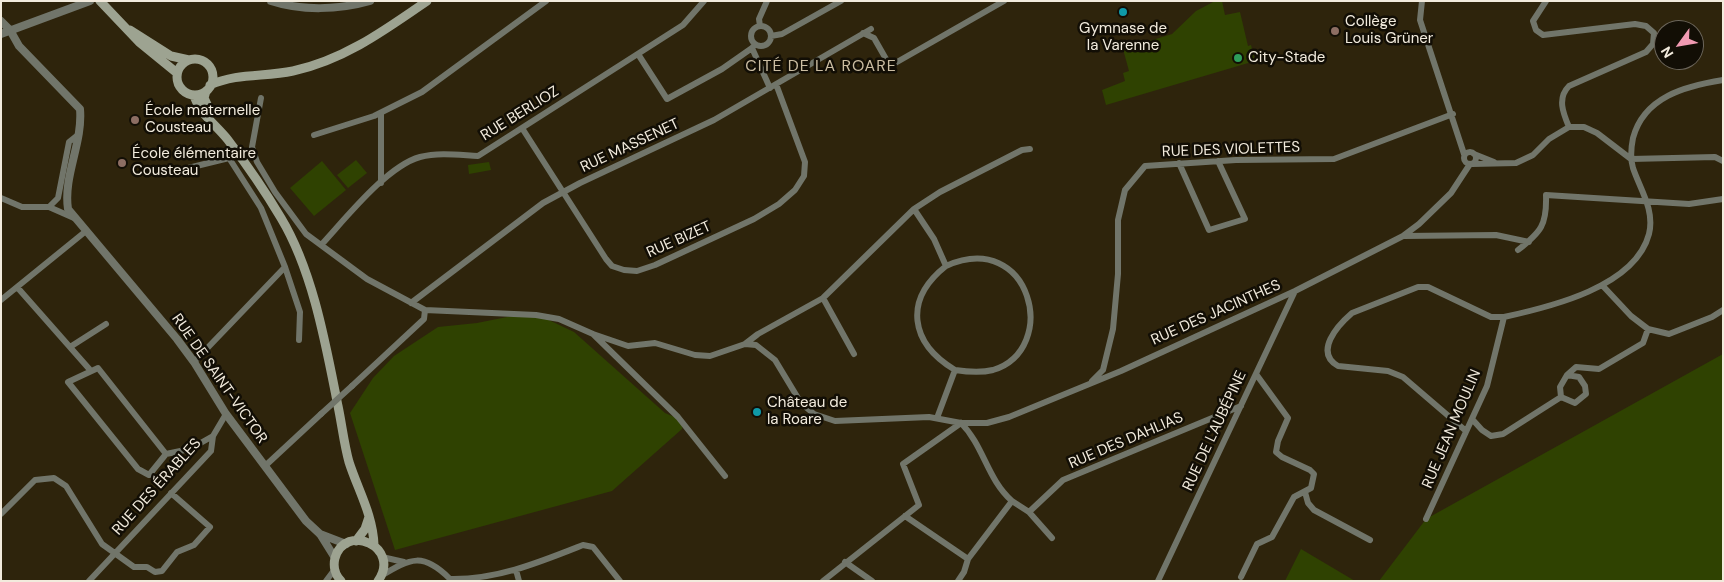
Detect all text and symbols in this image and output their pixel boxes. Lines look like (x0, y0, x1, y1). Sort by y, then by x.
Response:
marker: Gymnase de la Varenne (1117, 6, 1129, 18)
place label: Collège Louis Grüner (1345, 13, 1433, 48)
place label: Gymnase de la Varenne (1079, 20, 1167, 55)
north arrow (1654, 20, 1704, 70)
marker: Collège Louis Grüner (1329, 25, 1341, 37)
text: N (1657, 43, 1677, 62)
place label: City-Stade (1248, 49, 1325, 67)
marker: City-Stade (1232, 52, 1244, 64)
district label: CITÉ DE LA ROARE (743, 57, 899, 77)
street label: RUE BERLIOZ (478, 83, 562, 145)
place label: École maternelle Cousteau (145, 102, 260, 137)
marker: École maternelle Cousteau (129, 114, 141, 126)
street label: RUE MASSENET (578, 115, 682, 177)
street label: RUE DES VIOLETTES (1162, 139, 1300, 161)
place label: École élémentaire Cousteau (132, 145, 256, 180)
marker: École élémentaire Cousteau (116, 157, 128, 169)
street label: RUE BIZET (644, 218, 714, 262)
street label: RUE DES JACINTHES (1149, 276, 1283, 350)
street label: RUE DE SAINT-VICTOR (167, 311, 271, 447)
street label: RUE JEAN MOULIN (1419, 367, 1485, 491)
street label: RUE DE L'AUBÉPINE (1179, 368, 1251, 494)
place label: Château de la Roare (767, 394, 847, 429)
marker: Château de la Roare (751, 406, 763, 418)
street label: RUE DES DAHLIAS (1066, 409, 1186, 473)
street label: RUE DES ÉRABLES (109, 435, 205, 539)

